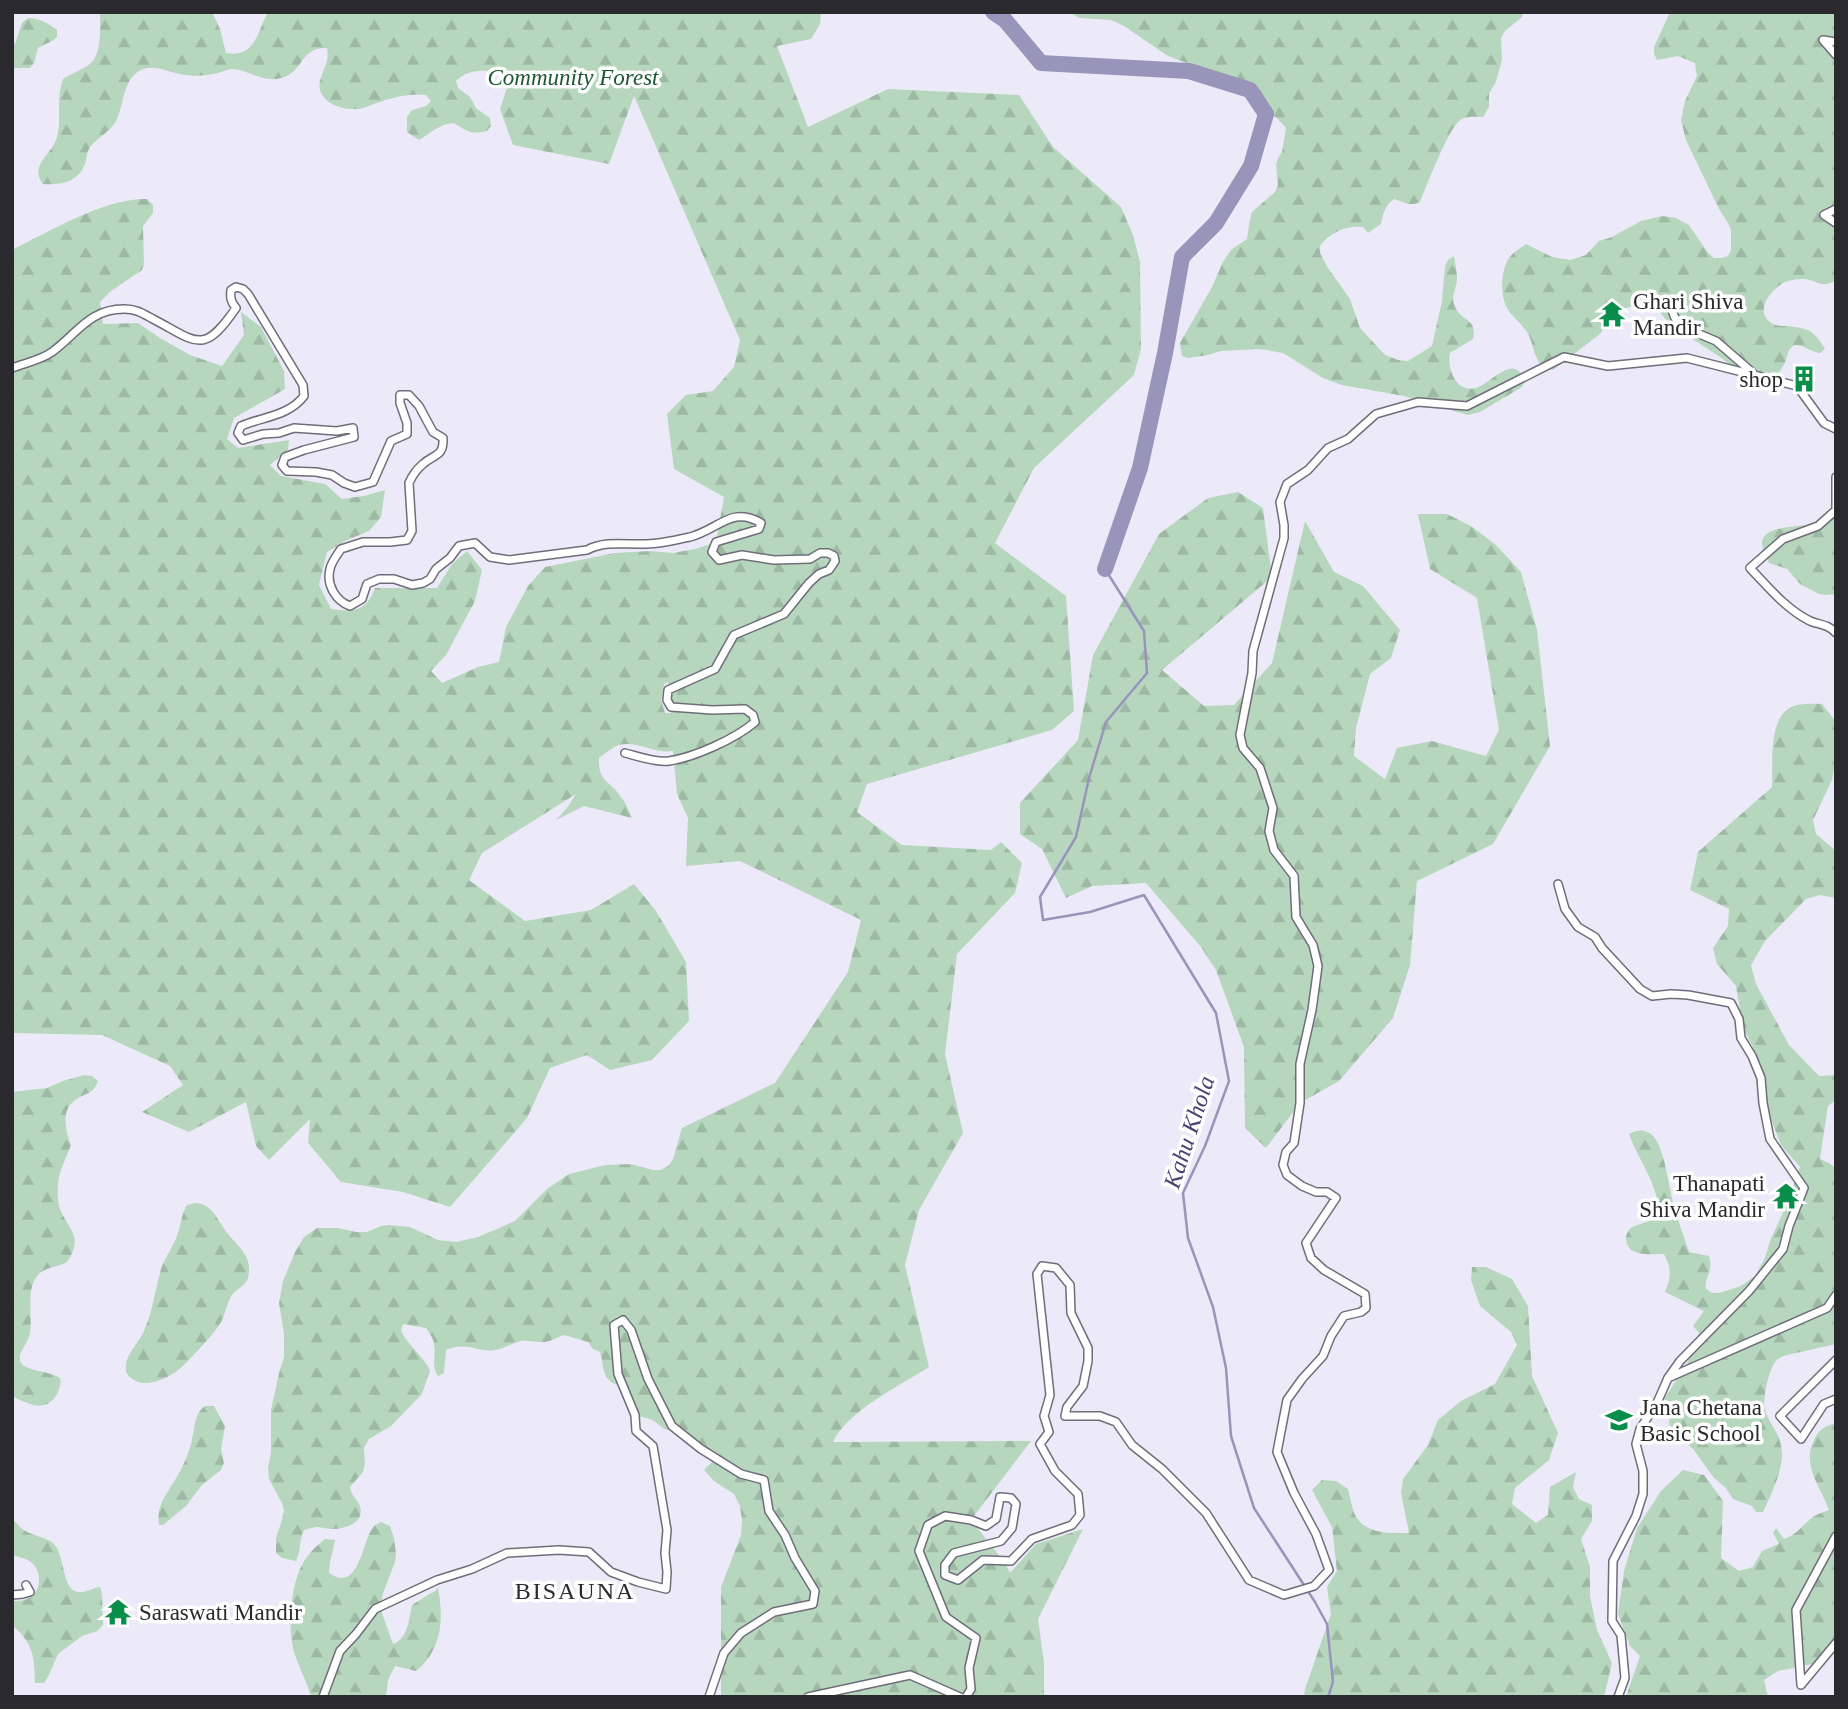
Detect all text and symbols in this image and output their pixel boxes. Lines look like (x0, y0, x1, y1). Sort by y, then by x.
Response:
park label: Community Forest (488, 65, 659, 90)
place label: Ghari Shiva Mandir (1633, 289, 1744, 340)
temple icon: Ghari Shiva Mandir (1597, 299, 1627, 329)
building icon: shop (1789, 364, 1819, 394)
place label: shop (1740, 367, 1783, 392)
water label: Kahu Khola (1158, 1072, 1219, 1192)
place label: Thanapati Shiva Mandir (1639, 1171, 1765, 1222)
temple icon: Thanapati Shiva Mandir (1771, 1181, 1801, 1211)
place label: Jana Chetana Basic School (1640, 1395, 1762, 1446)
school or university icon: Jana Chetana Basic School (1604, 1405, 1634, 1435)
district label: BISAUNA (515, 1578, 635, 1604)
temple icon: Saraswati Mandir (103, 1597, 133, 1627)
place label: Saraswati Mandir (139, 1600, 302, 1625)

